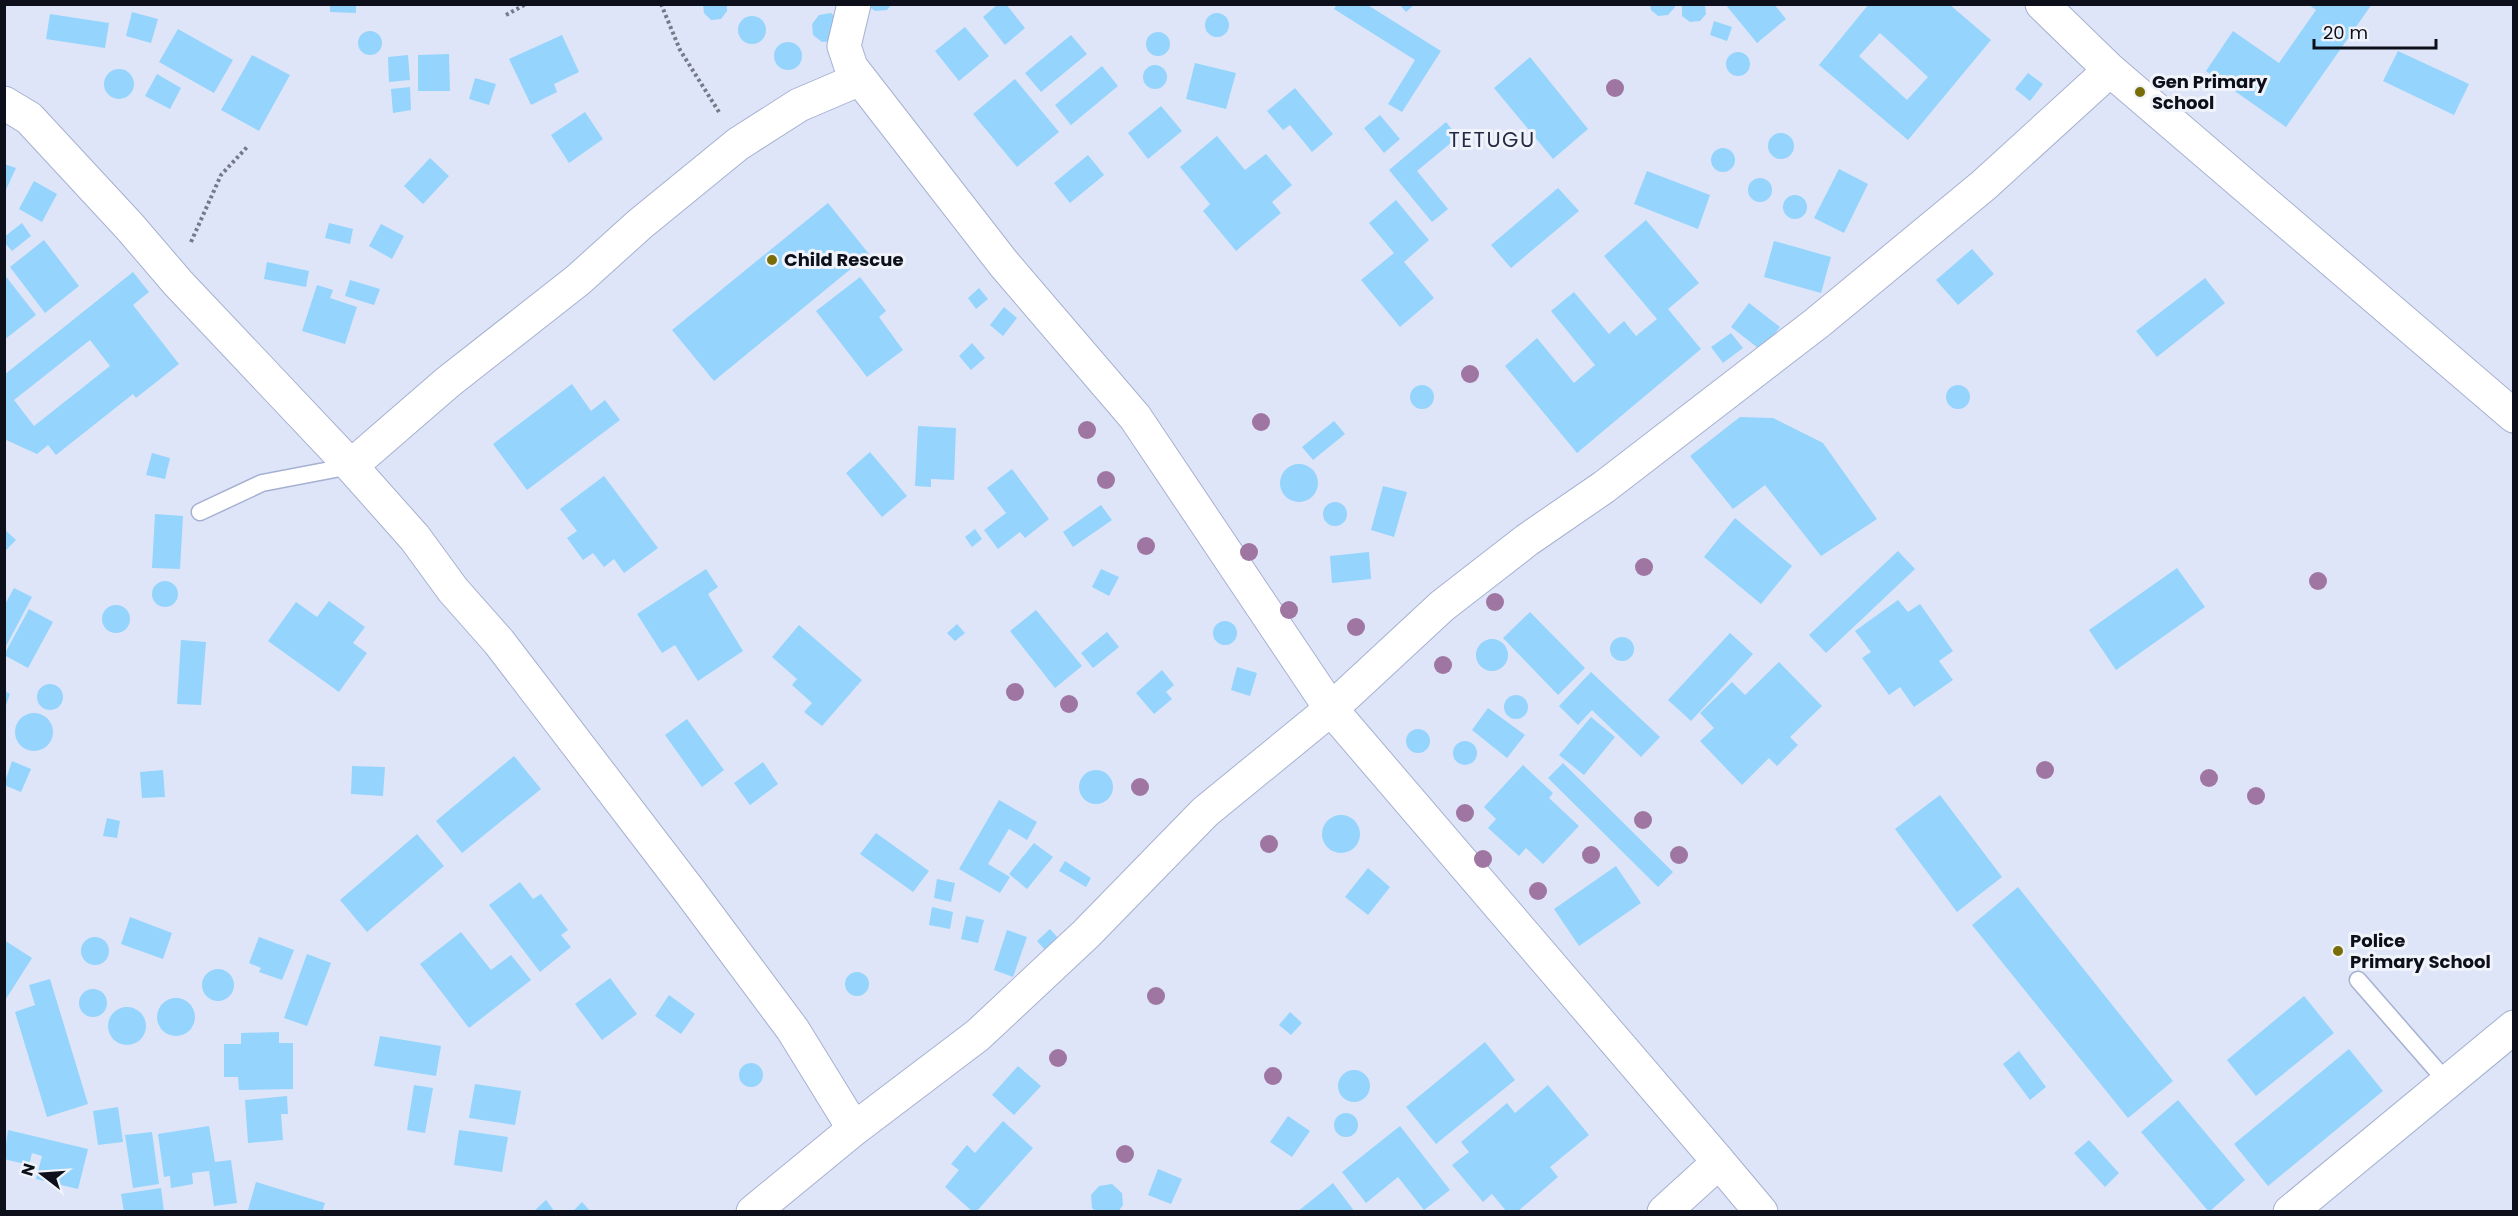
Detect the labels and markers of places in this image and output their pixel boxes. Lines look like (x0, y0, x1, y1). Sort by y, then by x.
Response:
place label: Gen Primary School (2152, 69, 2268, 115)
marker: Gen Primary School (2133, 85, 2147, 99)
place label: Child Rescue (784, 247, 903, 272)
marker: Child Rescue (765, 253, 779, 267)
place label: Police Primary School (2350, 928, 2491, 974)
marker: Police Primary School (2331, 944, 2345, 958)

